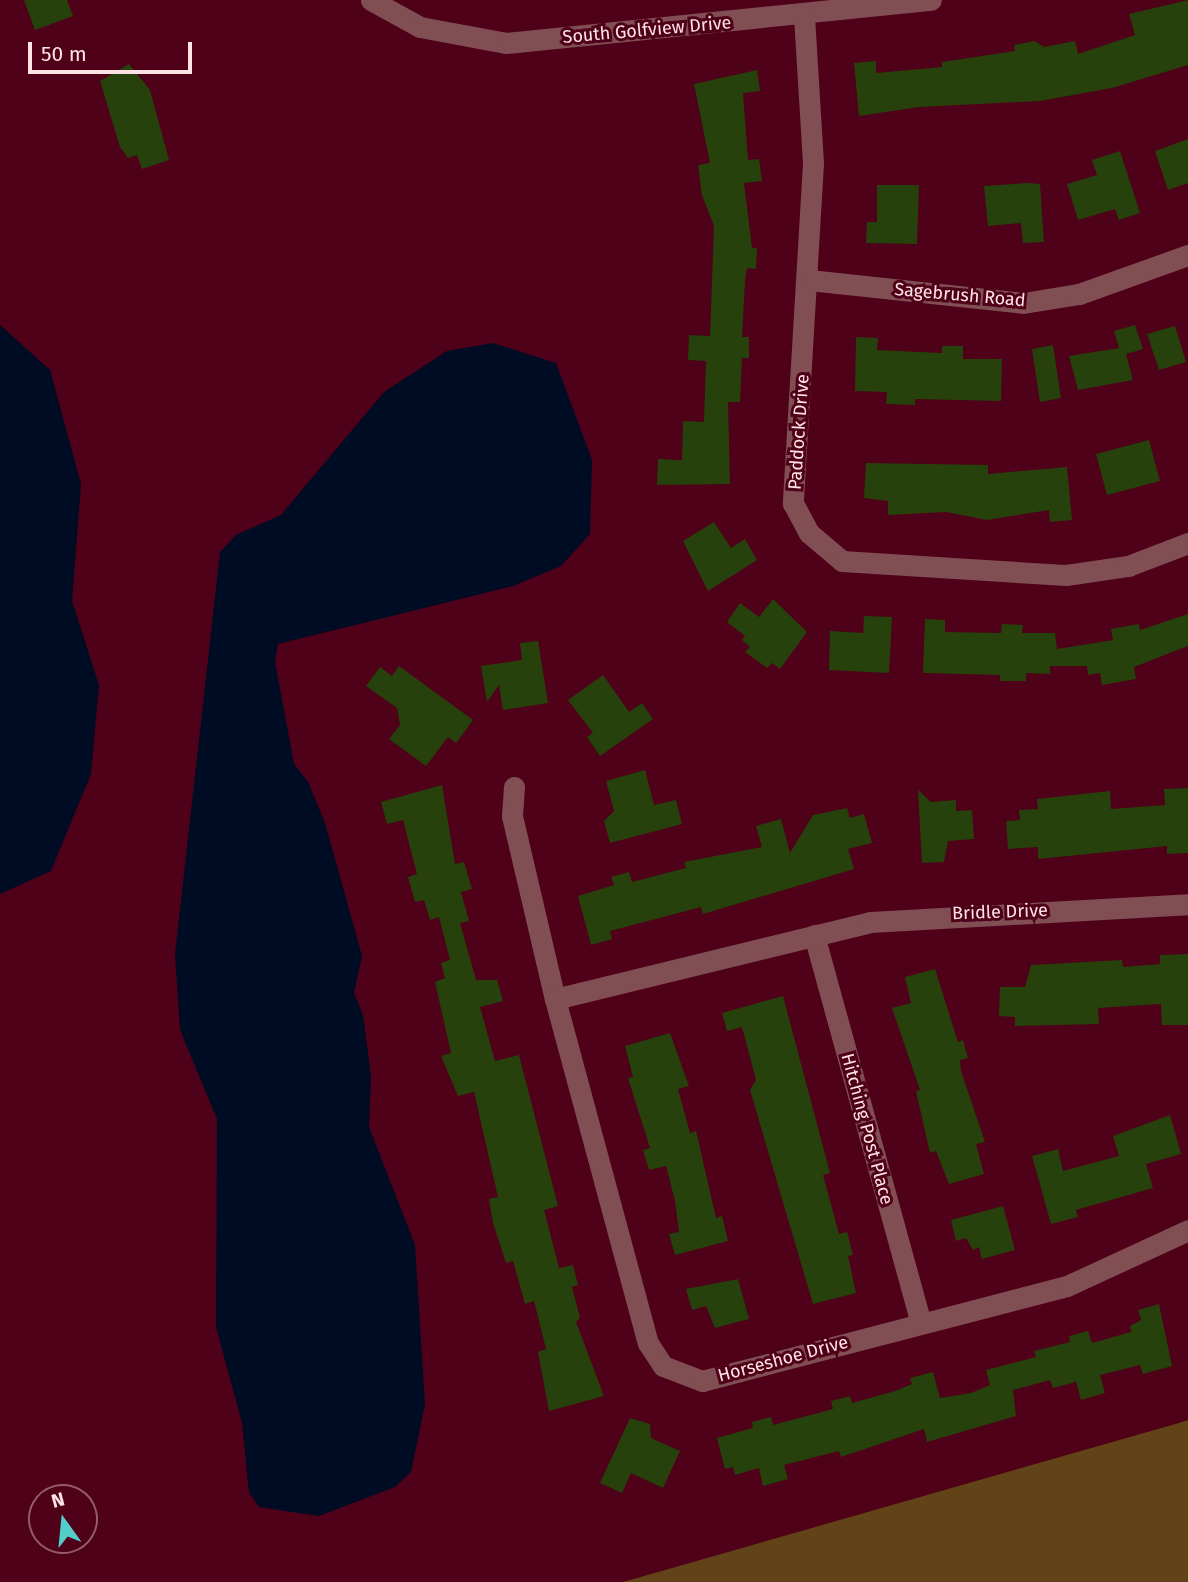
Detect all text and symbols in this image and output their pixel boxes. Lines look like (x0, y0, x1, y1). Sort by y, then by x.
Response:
street label: South Golfview Drive (562, 12, 732, 48)
scale bar (32, 28, 196, 72)
text: 50 m (41, 41, 87, 67)
street label: Sagebrush Road (893, 279, 1027, 311)
street label: Paddock Drive (784, 373, 814, 491)
street label: Bridle Drive (952, 900, 1048, 924)
street label: Hitching Post Place (836, 1051, 898, 1207)
street label: Horseshoe Drive (716, 1331, 850, 1387)
north arrow (28, 1484, 98, 1554)
text: N (49, 1487, 67, 1513)

